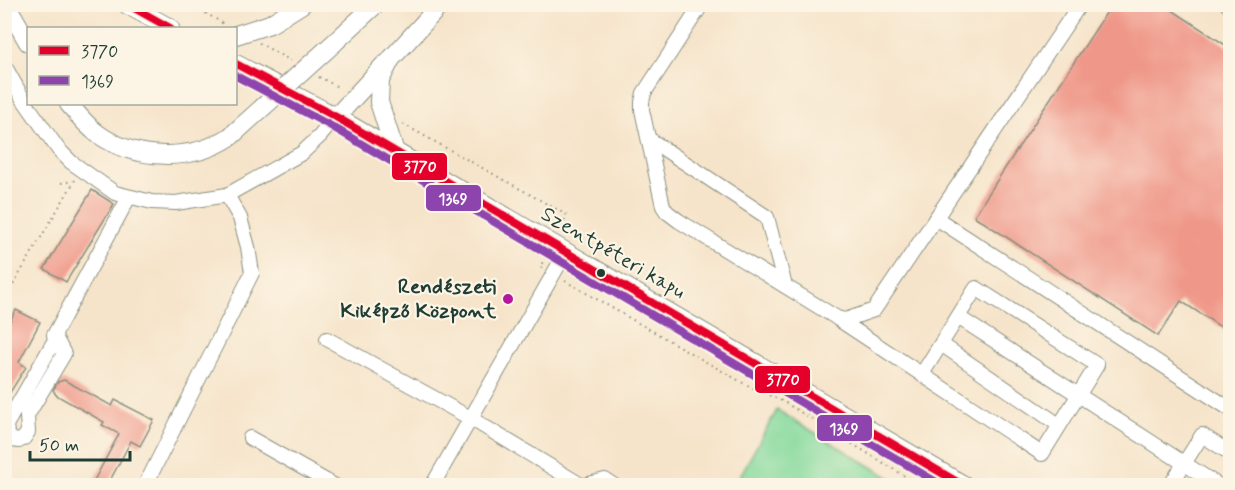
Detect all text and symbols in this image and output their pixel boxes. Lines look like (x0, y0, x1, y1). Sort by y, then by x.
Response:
legend (27, 27, 237, 105)
text: 3770 (81, 40, 118, 64)
text: 1369 (81, 70, 114, 94)
line badge: 3770 (391, 152, 448, 181)
text: 3770 (403, 157, 437, 178)
line badge: 1369 (425, 184, 482, 212)
text: 1369 (438, 189, 468, 210)
street label: Szentpéteri kapu (536, 200, 690, 306)
unlabelled marker (595, 267, 607, 279)
place label: Rendészeti Kiképző Központ (340, 273, 497, 325)
marker: Rendészeti Kiképző Központ (501, 292, 515, 306)
line badge: 3770 (754, 365, 811, 394)
text: 3770 (766, 370, 800, 391)
line badge: 1369 (816, 414, 873, 442)
text: 1369 (829, 419, 859, 440)
scale bar (30, 424, 130, 462)
text: 50 m (39, 434, 79, 458)

